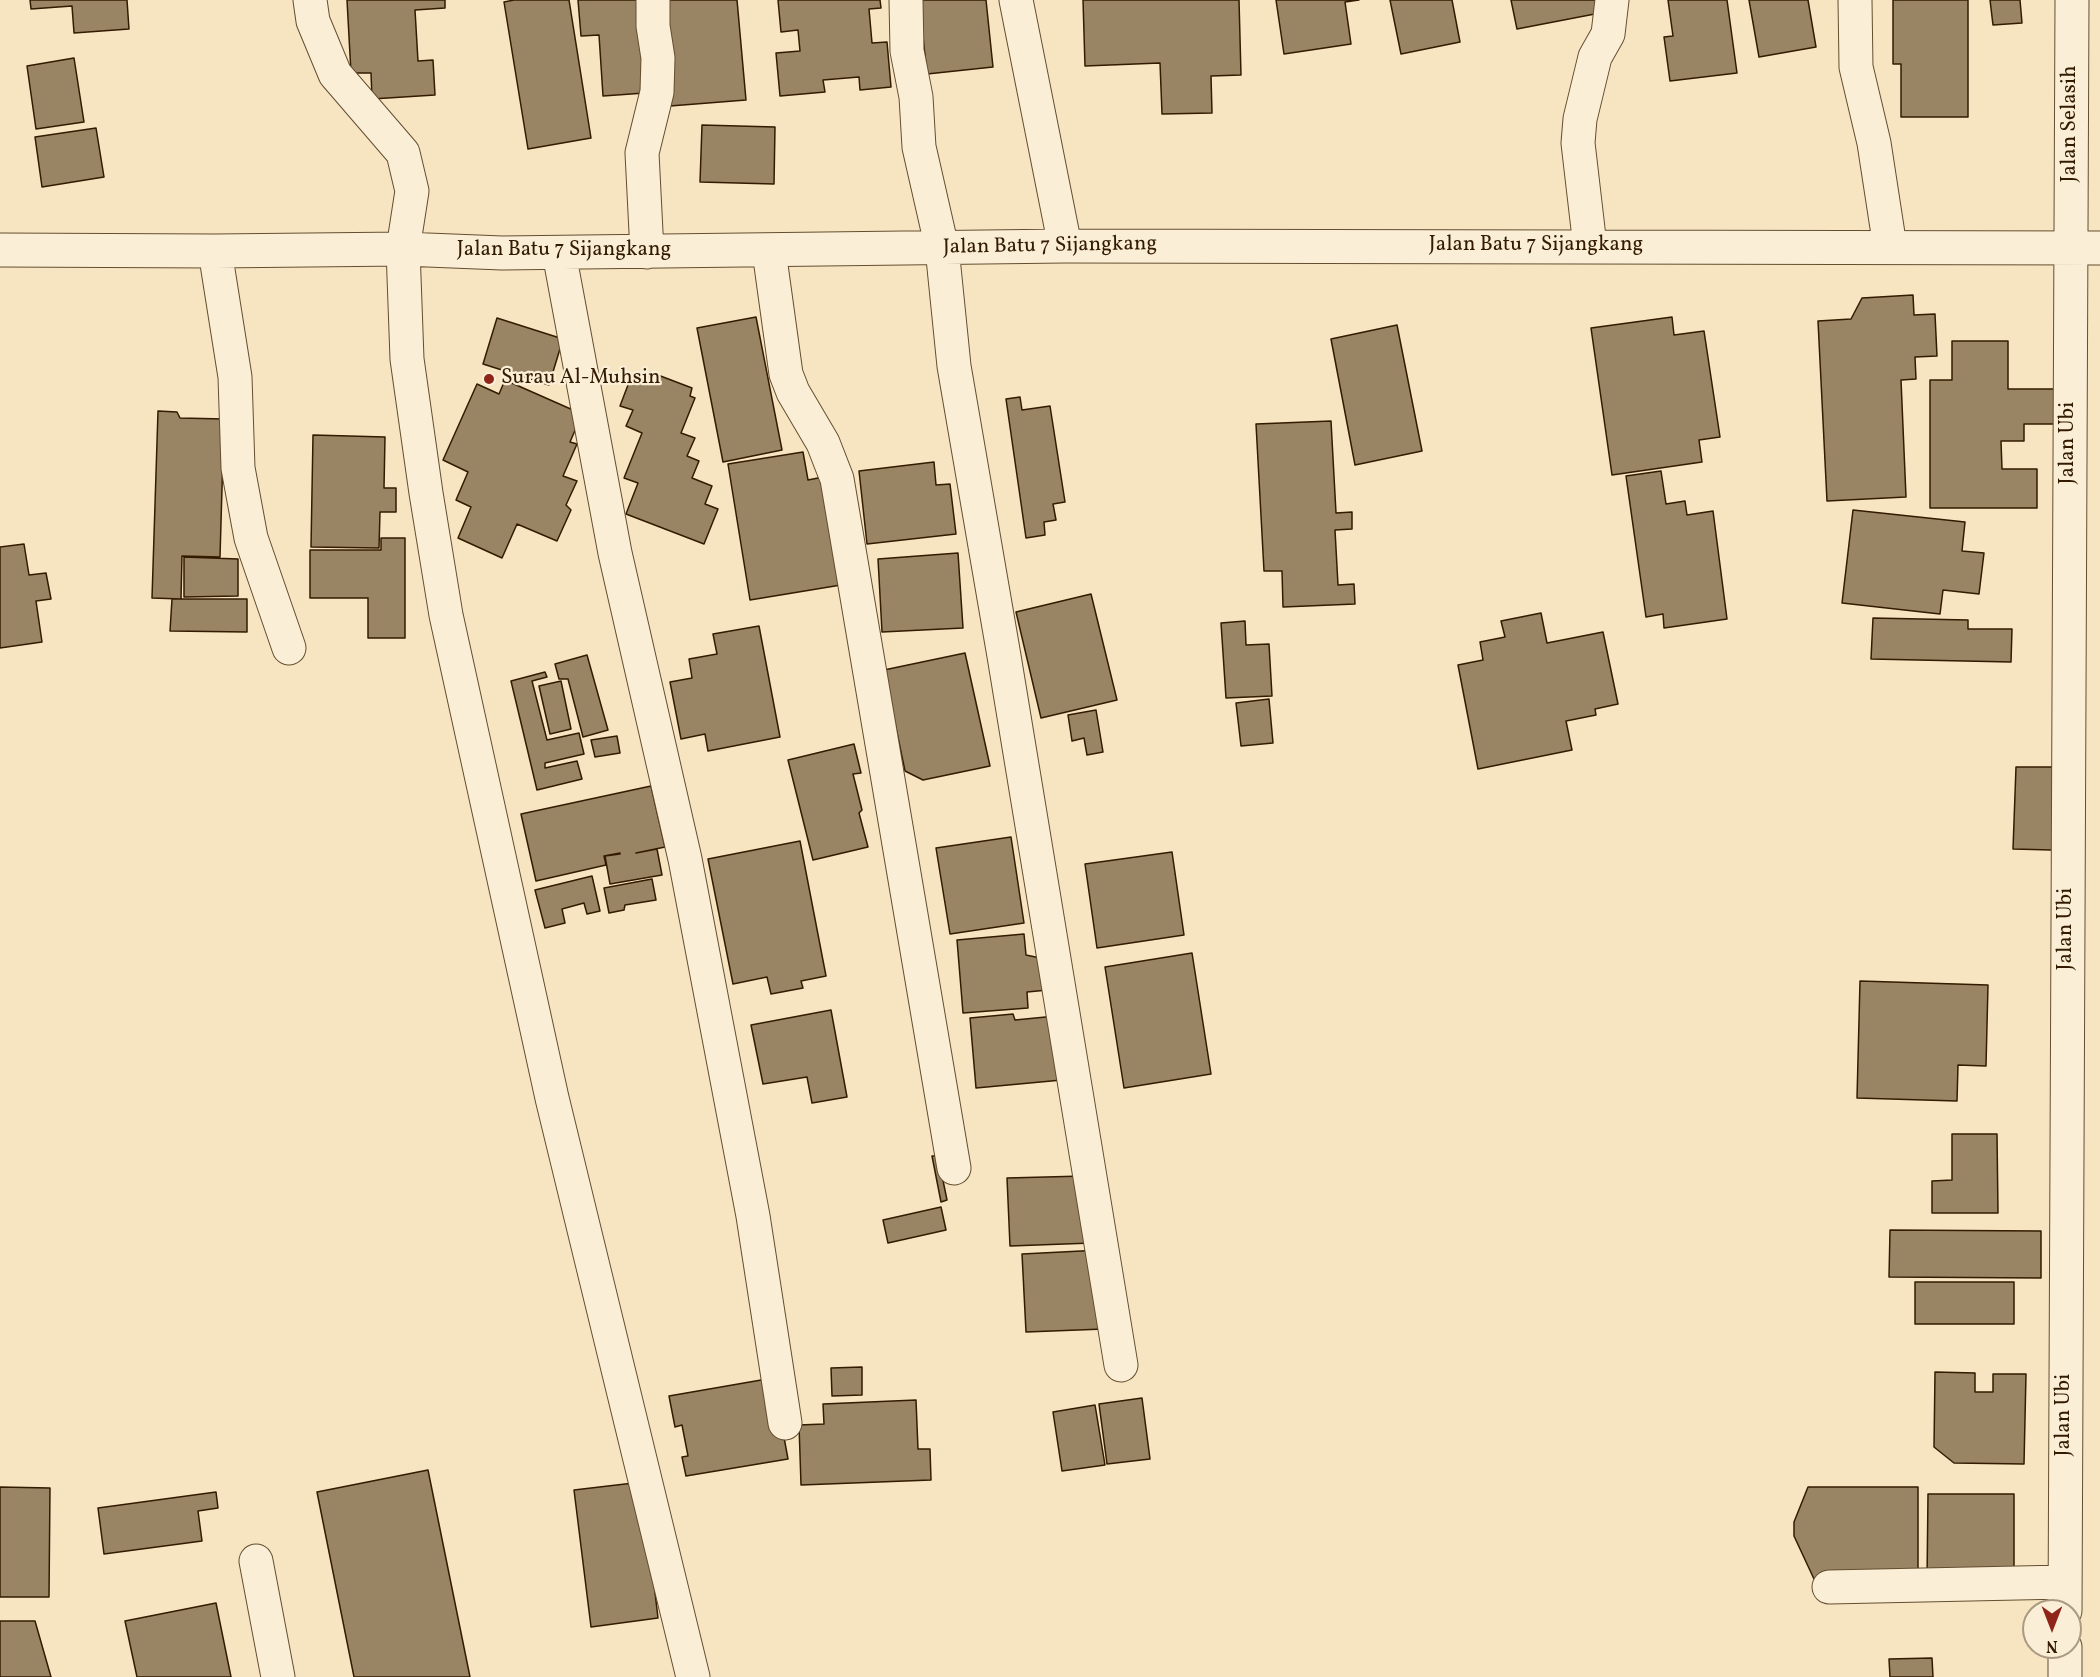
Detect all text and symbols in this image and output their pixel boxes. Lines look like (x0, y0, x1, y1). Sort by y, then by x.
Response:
street label: Jalan Selasih (2058, 66, 2084, 182)
street label: Jalan Batu 7 Sijangkang (943, 233, 1157, 261)
street label: Jalan Batu 7 Sijangkang (1429, 233, 1643, 259)
street label: Jalan Batu 7 Sijangkang (457, 238, 671, 264)
place label: Surau Al-Muhsin (501, 366, 661, 392)
marker: Surau Al-Muhsin (482, 372, 496, 386)
street label: Jalan Ubi (2056, 402, 2082, 484)
street label: Jalan Ubi (2054, 888, 2080, 970)
street label: Jalan Ubi (2052, 1374, 2078, 1456)
north arrow (2022, 1599, 2082, 1659)
text: N (2046, 1634, 2058, 1656)

